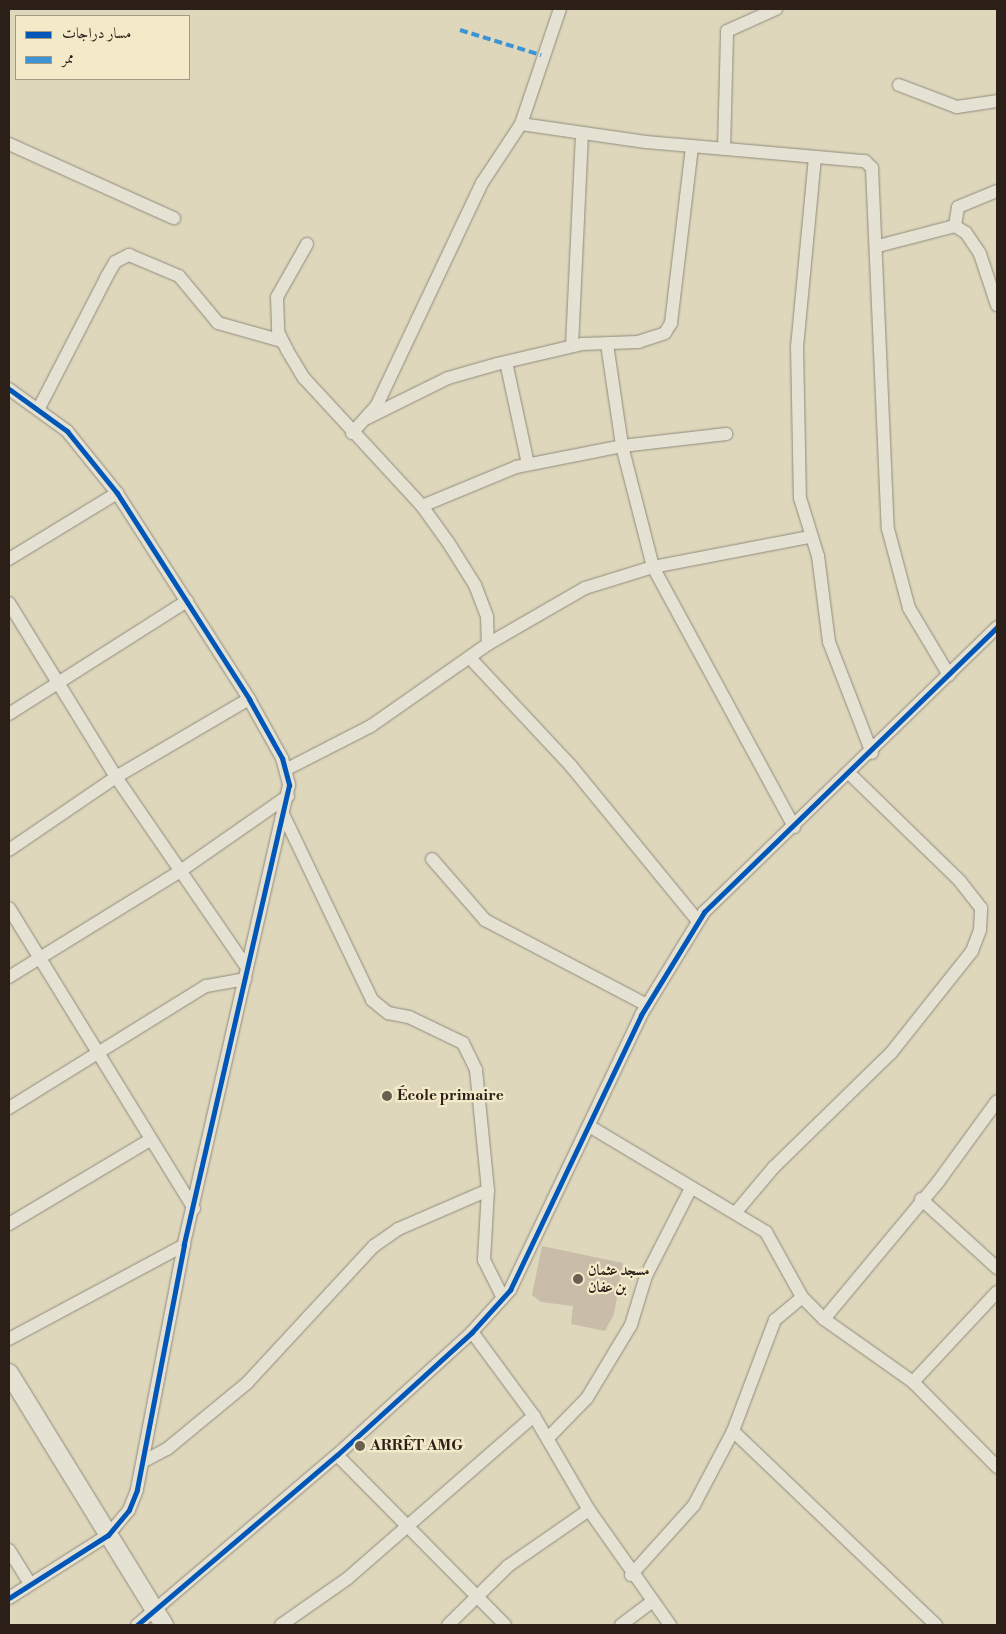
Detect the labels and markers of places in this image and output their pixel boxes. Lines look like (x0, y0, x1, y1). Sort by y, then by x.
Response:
place label: École primaire (397, 1087, 504, 1105)
marker: École primaire (381, 1090, 393, 1102)
place label: مسجد عثمان بن عفان (588, 1261, 650, 1296)
marker: مسجد عثمان بن عفان (572, 1273, 584, 1285)
place label: ARRÊT AMG (370, 1437, 463, 1455)
marker: ARRÊT AMG (354, 1440, 366, 1452)

